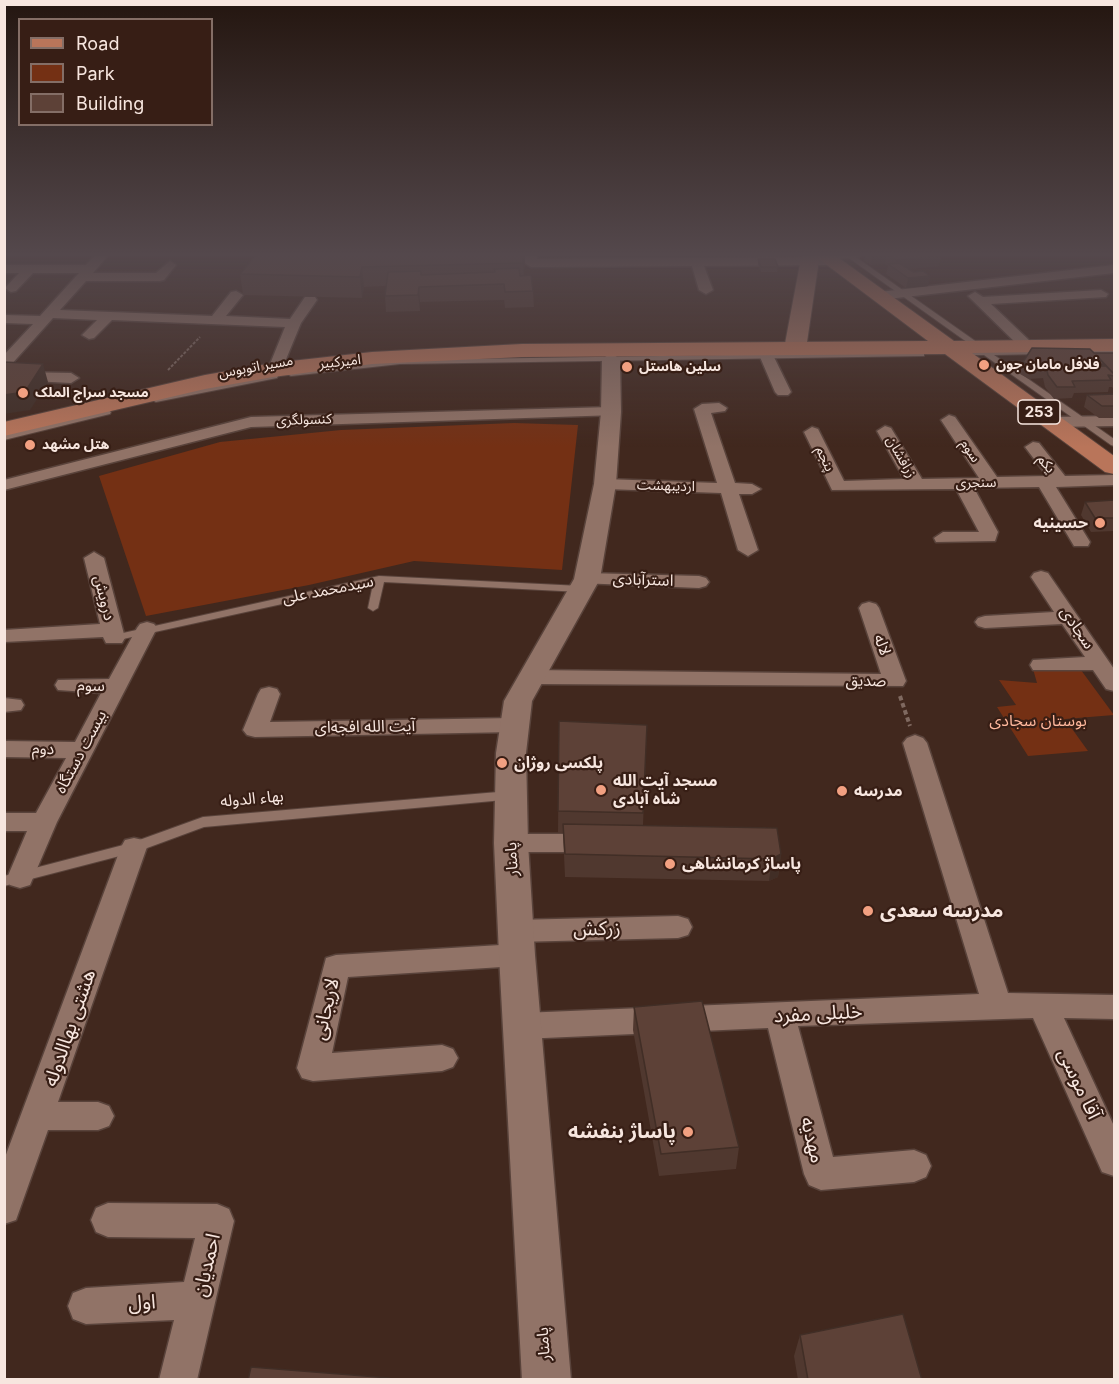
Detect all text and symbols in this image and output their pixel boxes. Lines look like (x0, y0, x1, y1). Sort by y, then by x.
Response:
legend (18, 18, 213, 126)
text: Road (76, 33, 119, 54)
text: Park (76, 63, 115, 84)
text: Building (76, 93, 144, 114)
street label: امیرکبیر (318, 351, 362, 373)
street label: مسیر اتوبوس (217, 352, 295, 382)
place label: فلافل مامان جون (996, 357, 1099, 373)
marker: فلافل مامان جون (977, 358, 991, 372)
place label: سلین هاستل (639, 359, 721, 375)
marker: سلین هاستل (620, 360, 634, 374)
place label: مسجد سراج الملک (35, 385, 149, 401)
marker: مسجد سراج الملک (16, 386, 30, 400)
road number: 253 (1018, 400, 1060, 424)
street label: کنسولگری (276, 411, 332, 429)
street label: زرافشان (882, 433, 920, 481)
street label: سوم (956, 436, 984, 466)
place label: هتل مشهد (42, 437, 109, 453)
marker: هتل مشهد (23, 438, 37, 452)
street label: پنجم (812, 444, 838, 474)
street label: یکم (1033, 451, 1059, 477)
street label: سنجری (955, 474, 997, 492)
street label: اردیبهشت (637, 477, 695, 495)
place label: حسینیه (1034, 513, 1088, 533)
marker: حسینیه (1093, 516, 1107, 530)
street label: استرآبادی (612, 569, 674, 591)
street label: سیدمحمد علی (281, 572, 375, 608)
street label: درویش (89, 573, 119, 623)
street label: سجادی (1056, 603, 1098, 653)
street label: لاله (869, 632, 895, 658)
street label: صدیق (845, 671, 887, 691)
street label: سوم (77, 676, 105, 696)
street label: بیست دستگاه (51, 707, 111, 797)
park label: بوستان سجادی (989, 711, 1087, 731)
street label: آیت الله افجه‌ای (315, 717, 415, 737)
street label: دوم (32, 739, 54, 759)
place label: پلکسی روژان (514, 753, 603, 773)
marker: پلکسی روژان (495, 756, 509, 770)
place label: مسجد آیت الله شاه آبادی (613, 771, 718, 809)
place label: مدرسه (854, 781, 903, 801)
marker: مسجد آیت الله شاه آبادی (594, 783, 608, 797)
marker: مدرسه (835, 784, 849, 798)
street label: بهاء الدوله (219, 787, 285, 811)
street label: پامنار (502, 842, 522, 876)
place label: پاساژ کرمانشاهی (682, 854, 801, 874)
marker: پاساژ کرمانشاهی (663, 857, 677, 871)
place label: مدرسه سعدی (880, 899, 1003, 923)
marker: مدرسه سعدی (861, 904, 875, 918)
street label: زرکش (573, 917, 621, 941)
street label: هشتی بهاالدوله (39, 966, 101, 1090)
street label: لاریجانی (307, 976, 345, 1042)
street label: خلیلی مفرد (773, 1000, 863, 1028)
street label: آقا موسی (1052, 1045, 1106, 1123)
street label: مهدیه (795, 1114, 829, 1166)
place label: پاساژ بنفشه (568, 1120, 676, 1144)
marker: پاساژ بنفشه (681, 1125, 695, 1139)
street label: احمدیان (188, 1231, 226, 1299)
street label: اول (128, 1290, 156, 1316)
street label: پامنار (533, 1326, 555, 1362)

